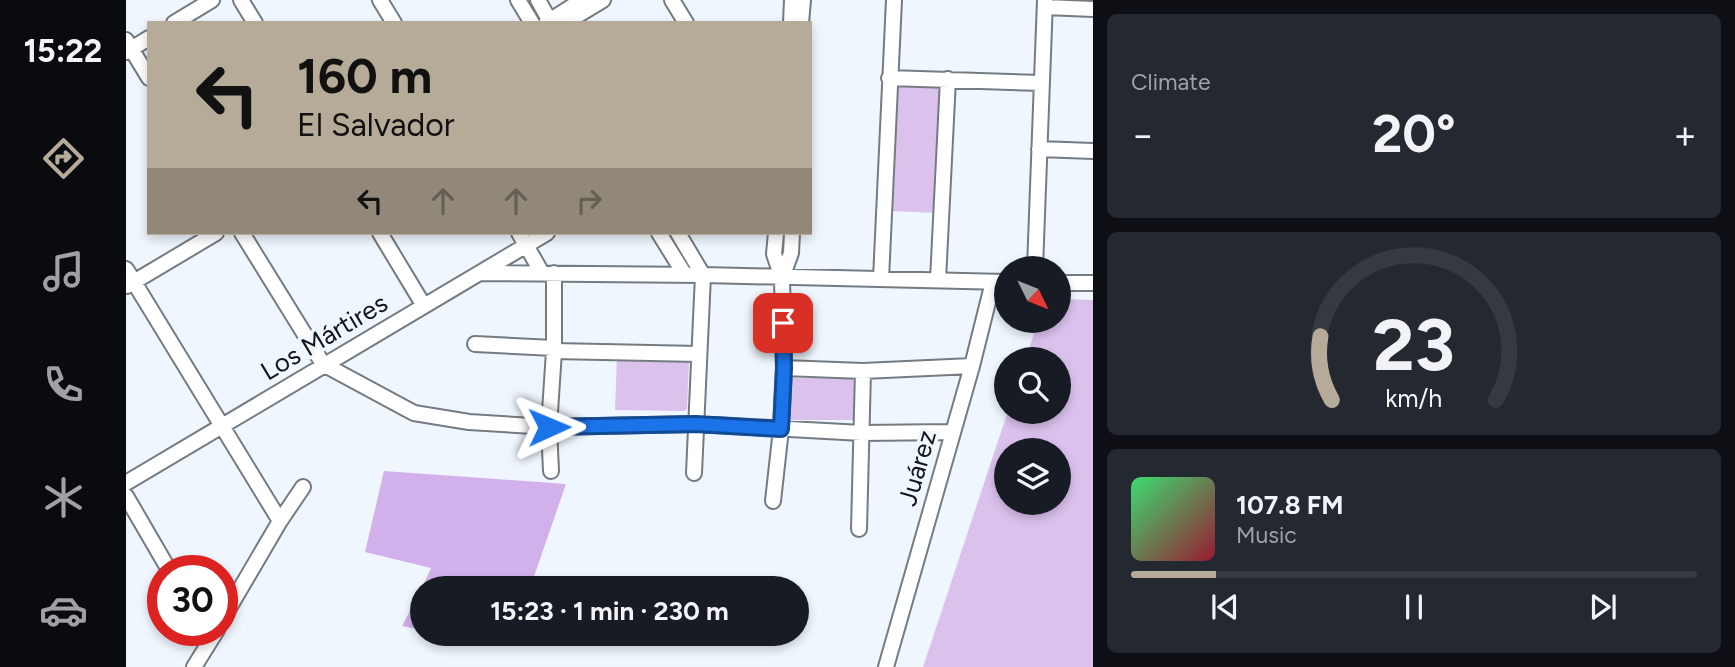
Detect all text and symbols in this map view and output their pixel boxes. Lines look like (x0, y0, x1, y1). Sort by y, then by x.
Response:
text: 15:22 (24, 32, 102, 70)
text: 160 m (297, 46, 432, 105)
icon: left (182, 49, 273, 140)
text: Climate (1131, 68, 1210, 96)
text: 20° (1372, 103, 1456, 165)
text: El Salvador (297, 106, 455, 144)
text: − (1131, 112, 1155, 158)
text: + (1673, 112, 1697, 158)
icon: directions (39, 134, 88, 183)
icon: left (351, 182, 389, 220)
icon: ahead (424, 182, 462, 220)
icon: ahead (497, 182, 535, 220)
icon: right (570, 182, 608, 220)
icon: music (39, 247, 88, 296)
north arrow (994, 256, 1071, 332)
map controls (994, 256, 1071, 515)
street label: Los Mártires (255, 287, 393, 387)
pin (753, 293, 813, 353)
text: 23 (1373, 301, 1455, 388)
icon: arrive (764, 304, 802, 342)
button: search (994, 347, 1071, 424)
icon: phone (39, 360, 88, 409)
text: km/h (1385, 382, 1443, 412)
position arrow (512, 390, 586, 464)
street label: Juárez (891, 427, 943, 509)
button: layers (994, 438, 1071, 515)
icon: climate (39, 473, 88, 522)
text: 107.8 FM (1236, 489, 1344, 521)
text: Music (1236, 521, 1297, 549)
speed limit sign: 30 (147, 555, 238, 646)
icon: car (39, 586, 88, 635)
icon: previous (1206, 588, 1244, 626)
icon: pause (1395, 588, 1433, 626)
icon: next (1584, 588, 1622, 626)
text: 15:23 · 1 min · 230 m (490, 595, 729, 627)

